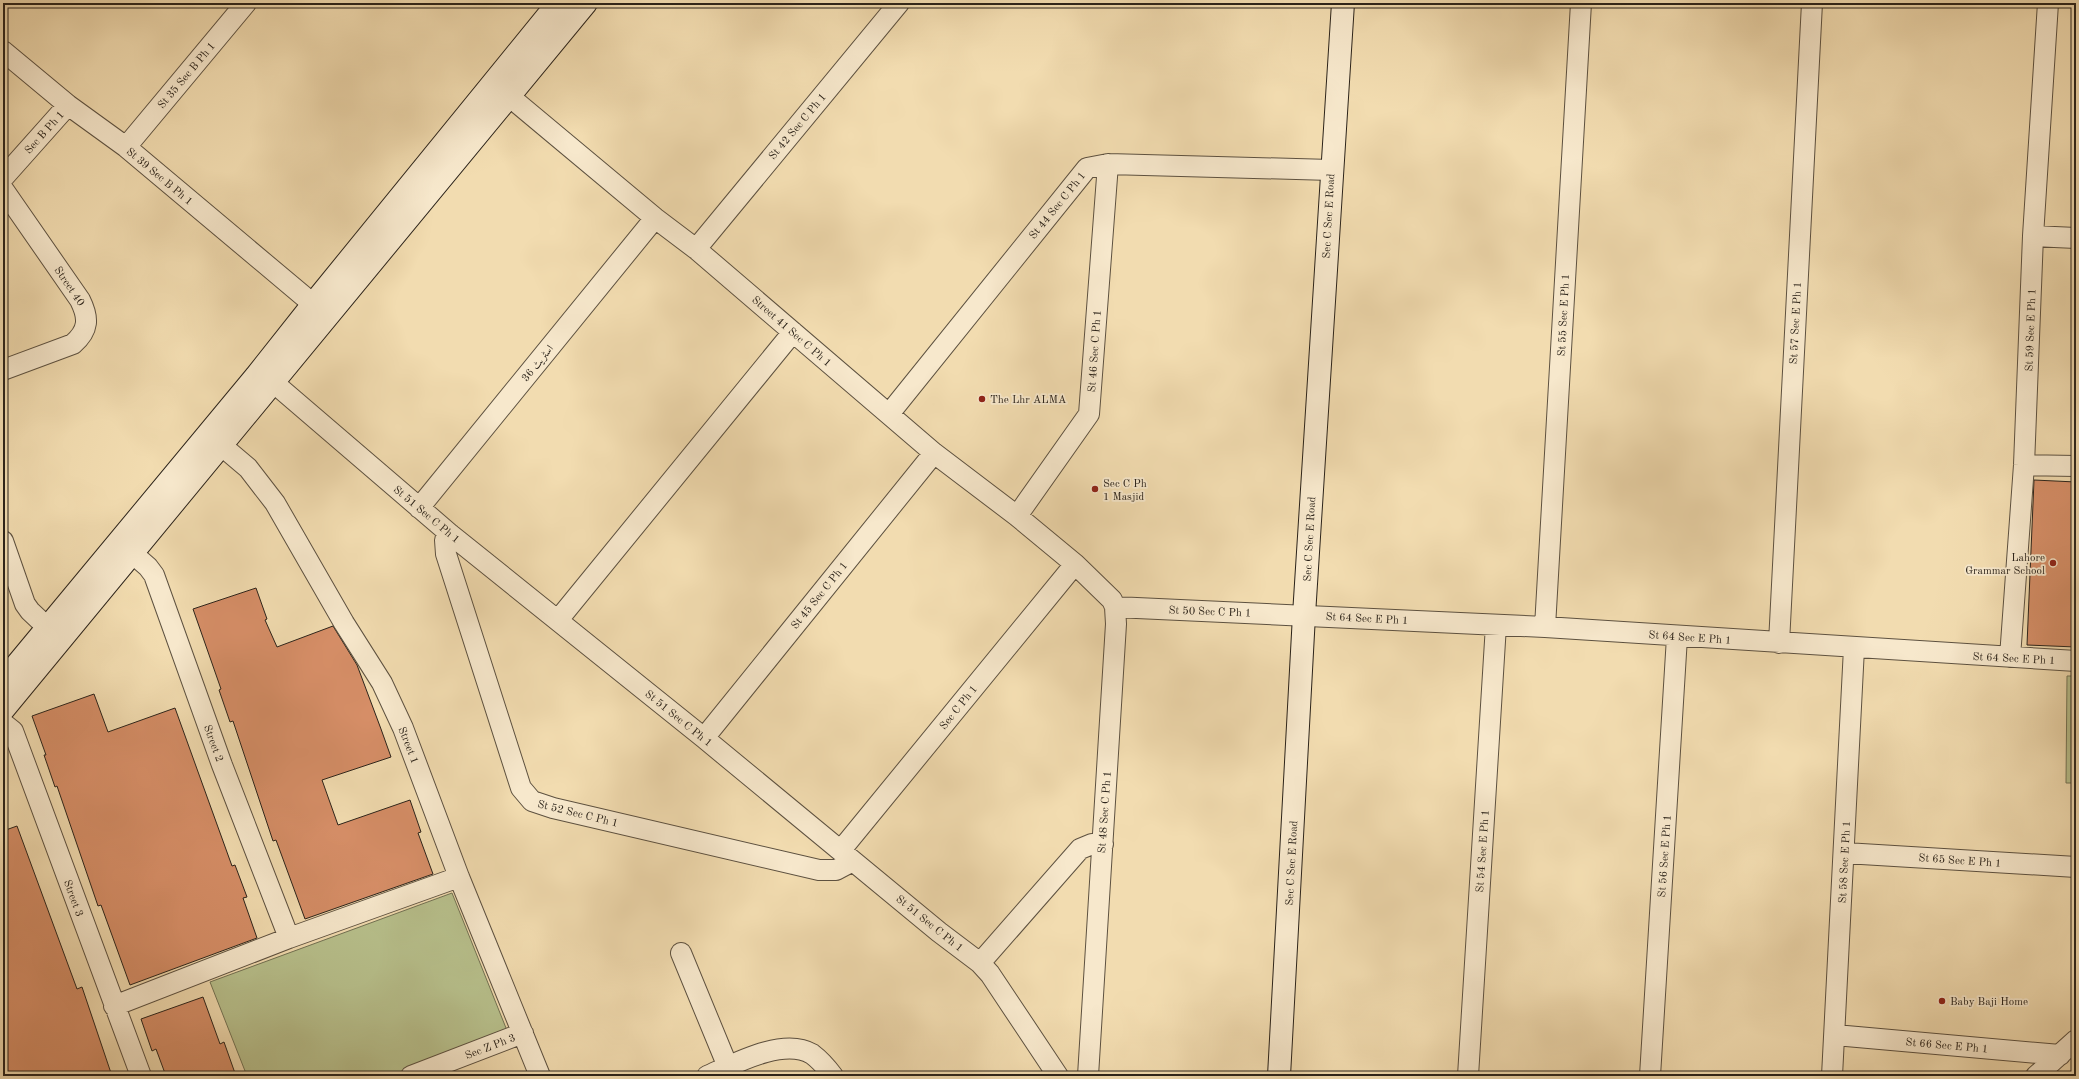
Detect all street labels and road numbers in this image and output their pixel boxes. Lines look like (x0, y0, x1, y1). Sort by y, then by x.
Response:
street label: St 35 Sec B Ph 1 (156, 41, 218, 111)
street label: St 42 Sec C Ph 1 (767, 92, 829, 162)
street label: Sec B Ph 1 (23, 109, 67, 157)
street label: St 39 Sec B Ph 1 (124, 146, 194, 208)
street label: St 44 Sec C Ph 1 (1028, 170, 1088, 242)
street label: Sec C Sec E Road (1322, 173, 1337, 259)
street label: Street 40 (52, 265, 86, 309)
street label: St 55 Sec E Ph 1 (1557, 273, 1572, 357)
street label: St 57 Sec E Ph 1 (1789, 281, 1804, 365)
street label: St 59 Sec E Ph 1 (2025, 288, 2038, 372)
street label: Street 41 Sec C Ph 1 (749, 295, 833, 369)
street label: St 46 Sec C Ph 1 (1087, 309, 1104, 393)
street label: اسٹریٹ 36 (520, 344, 556, 384)
street label: St 51 Sec C Ph 1 (391, 484, 461, 546)
street label: Sec C Sec E Road (1303, 496, 1318, 582)
street label: St 45 Sec C Ph 1 (790, 560, 850, 632)
street label: St 50 Sec C Ph 1 (1168, 606, 1251, 619)
street label: St 64 Sec E Ph 1 (1325, 612, 1409, 627)
street label: St 64 Sec E Ph 1 (1648, 630, 1732, 647)
street label: St 64 Sec E Ph 1 (1972, 652, 2056, 667)
street label: Sec C Ph 1 (938, 684, 980, 732)
street label: St 51 Sec C Ph 1 (642, 689, 714, 749)
street label: Street 2 (201, 723, 224, 764)
street label: Street 1 (396, 726, 420, 766)
street label: St 48 Sec C Ph 1 (1097, 770, 1114, 854)
street label: St 52 Sec C Ph 1 (536, 799, 619, 830)
street label: St 54 Sec E Ph 1 (1475, 809, 1492, 893)
street label: St 56 Sec E Ph 1 (1657, 814, 1674, 898)
street label: Sec C Sec E Road (1285, 820, 1300, 906)
street label: St 58 Sec E Ph 1 (1838, 820, 1853, 904)
street label: St 65 Sec E Ph 1 (1918, 853, 2002, 870)
street label: Street 3 (61, 878, 84, 919)
street label: St 51 Sec C Ph 1 (893, 894, 965, 954)
street label: Sec Z Ph 3 (464, 1033, 517, 1062)
street label: St 66 Sec E Ph 1 (1905, 1037, 1989, 1056)

